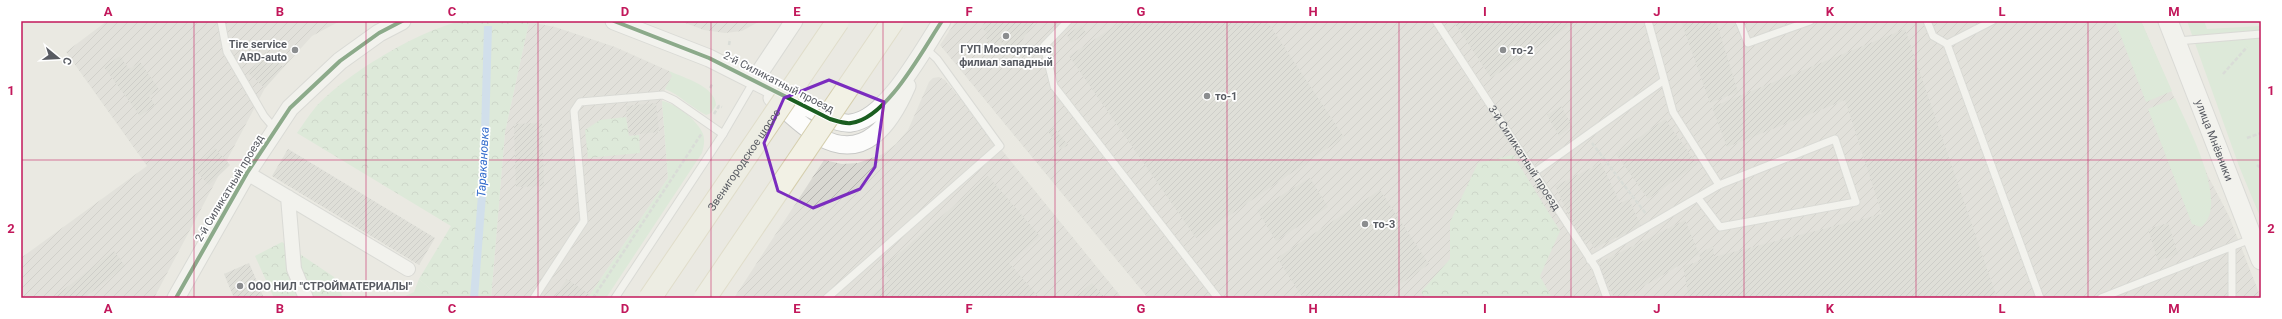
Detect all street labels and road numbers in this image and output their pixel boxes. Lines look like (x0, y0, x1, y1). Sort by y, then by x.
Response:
street label: 2-й Силикатный проезд (721, 49, 837, 116)
street label: улица Мнёвники (2192, 98, 2236, 183)
street label: 3-й Силикатный проезд (1485, 103, 1563, 213)
street label: Звенигородское шоссе (705, 107, 783, 213)
street label: 2-й Силикатный проезд (192, 132, 267, 244)

